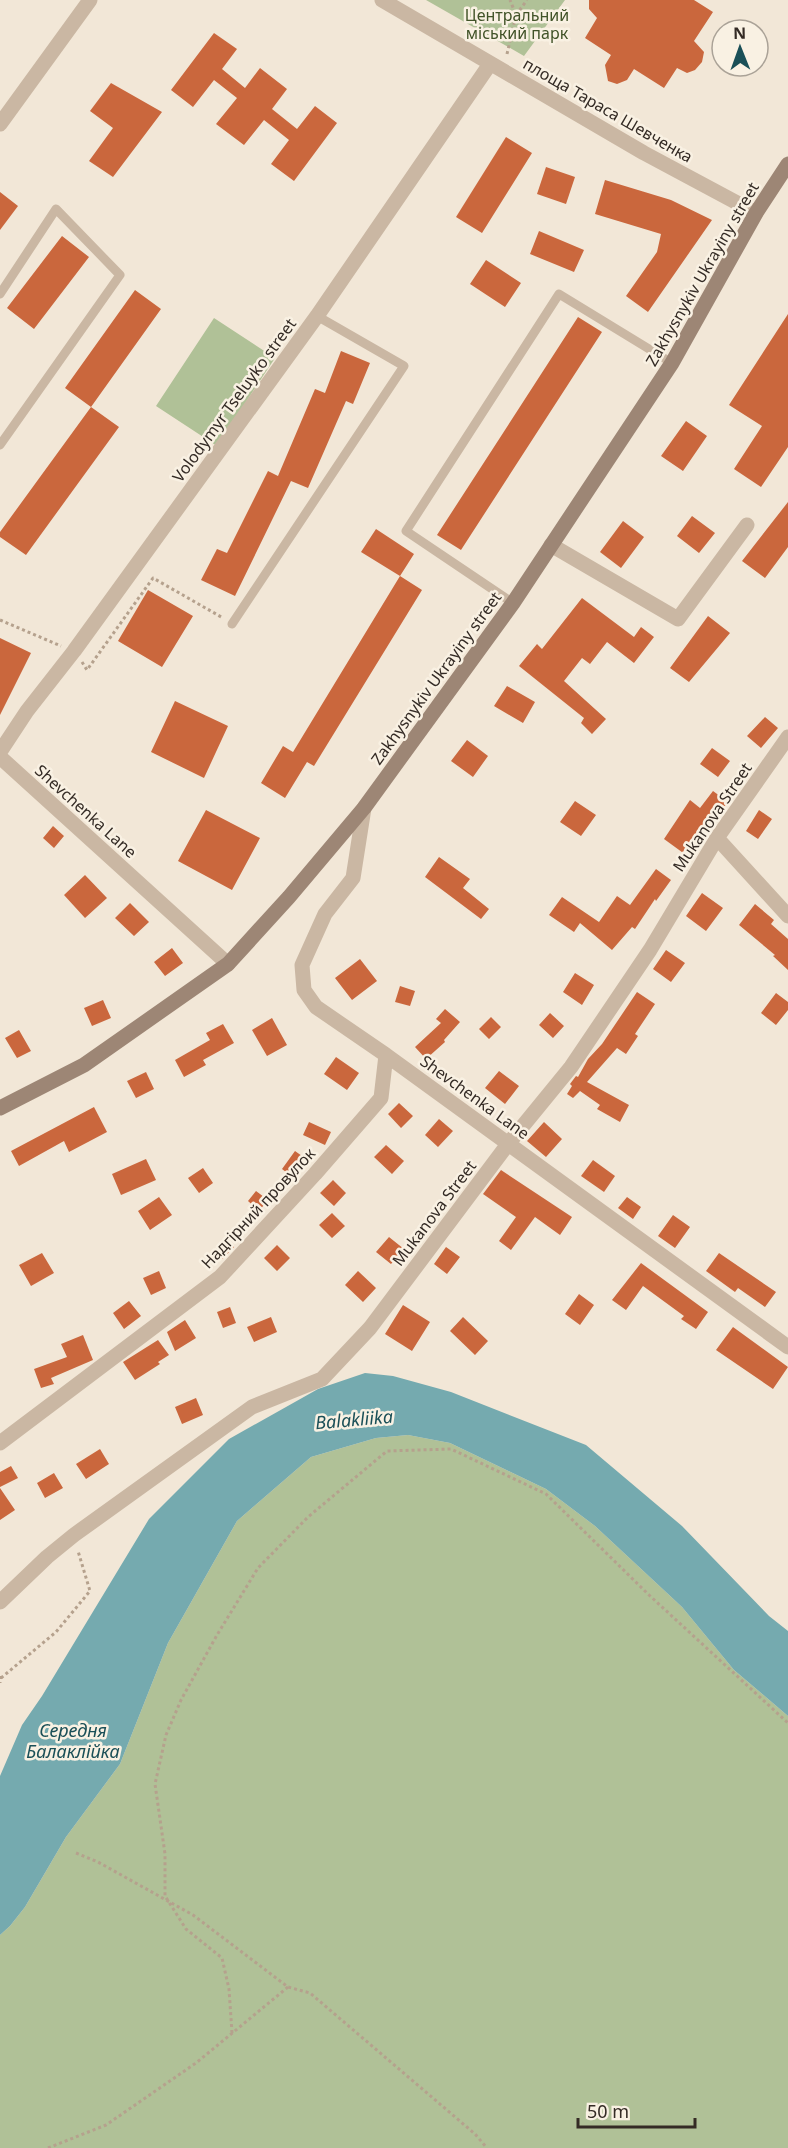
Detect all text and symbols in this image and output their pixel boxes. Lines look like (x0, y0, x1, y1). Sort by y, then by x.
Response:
park label: Центральний міський парк (465, 4, 569, 44)
north arrow (710, 18, 770, 78)
text: N (733, 22, 746, 44)
street label: площа Тараса Шевченка (519, 52, 697, 168)
street label: Zakhysnykiv Ukrayiny street (640, 178, 764, 370)
street label: Volodymyr Tseluyko street (167, 314, 301, 486)
street label: Zakhysnykiv Ukrayiny street (366, 587, 506, 769)
street label: Mukanova Street (667, 758, 757, 876)
street label: Shevchenka Lane (30, 759, 142, 863)
street label: Shevchenka Lane (416, 1050, 534, 1144)
street label: Надгірний провулок (196, 1142, 320, 1273)
street label: Mukanova Street (387, 1155, 481, 1270)
water label: Balakliika (314, 1404, 394, 1434)
water label: Середня Балаклійка (26, 1718, 120, 1763)
scale bar (578, 2091, 695, 2129)
text: 50 m (587, 2099, 629, 2123)

